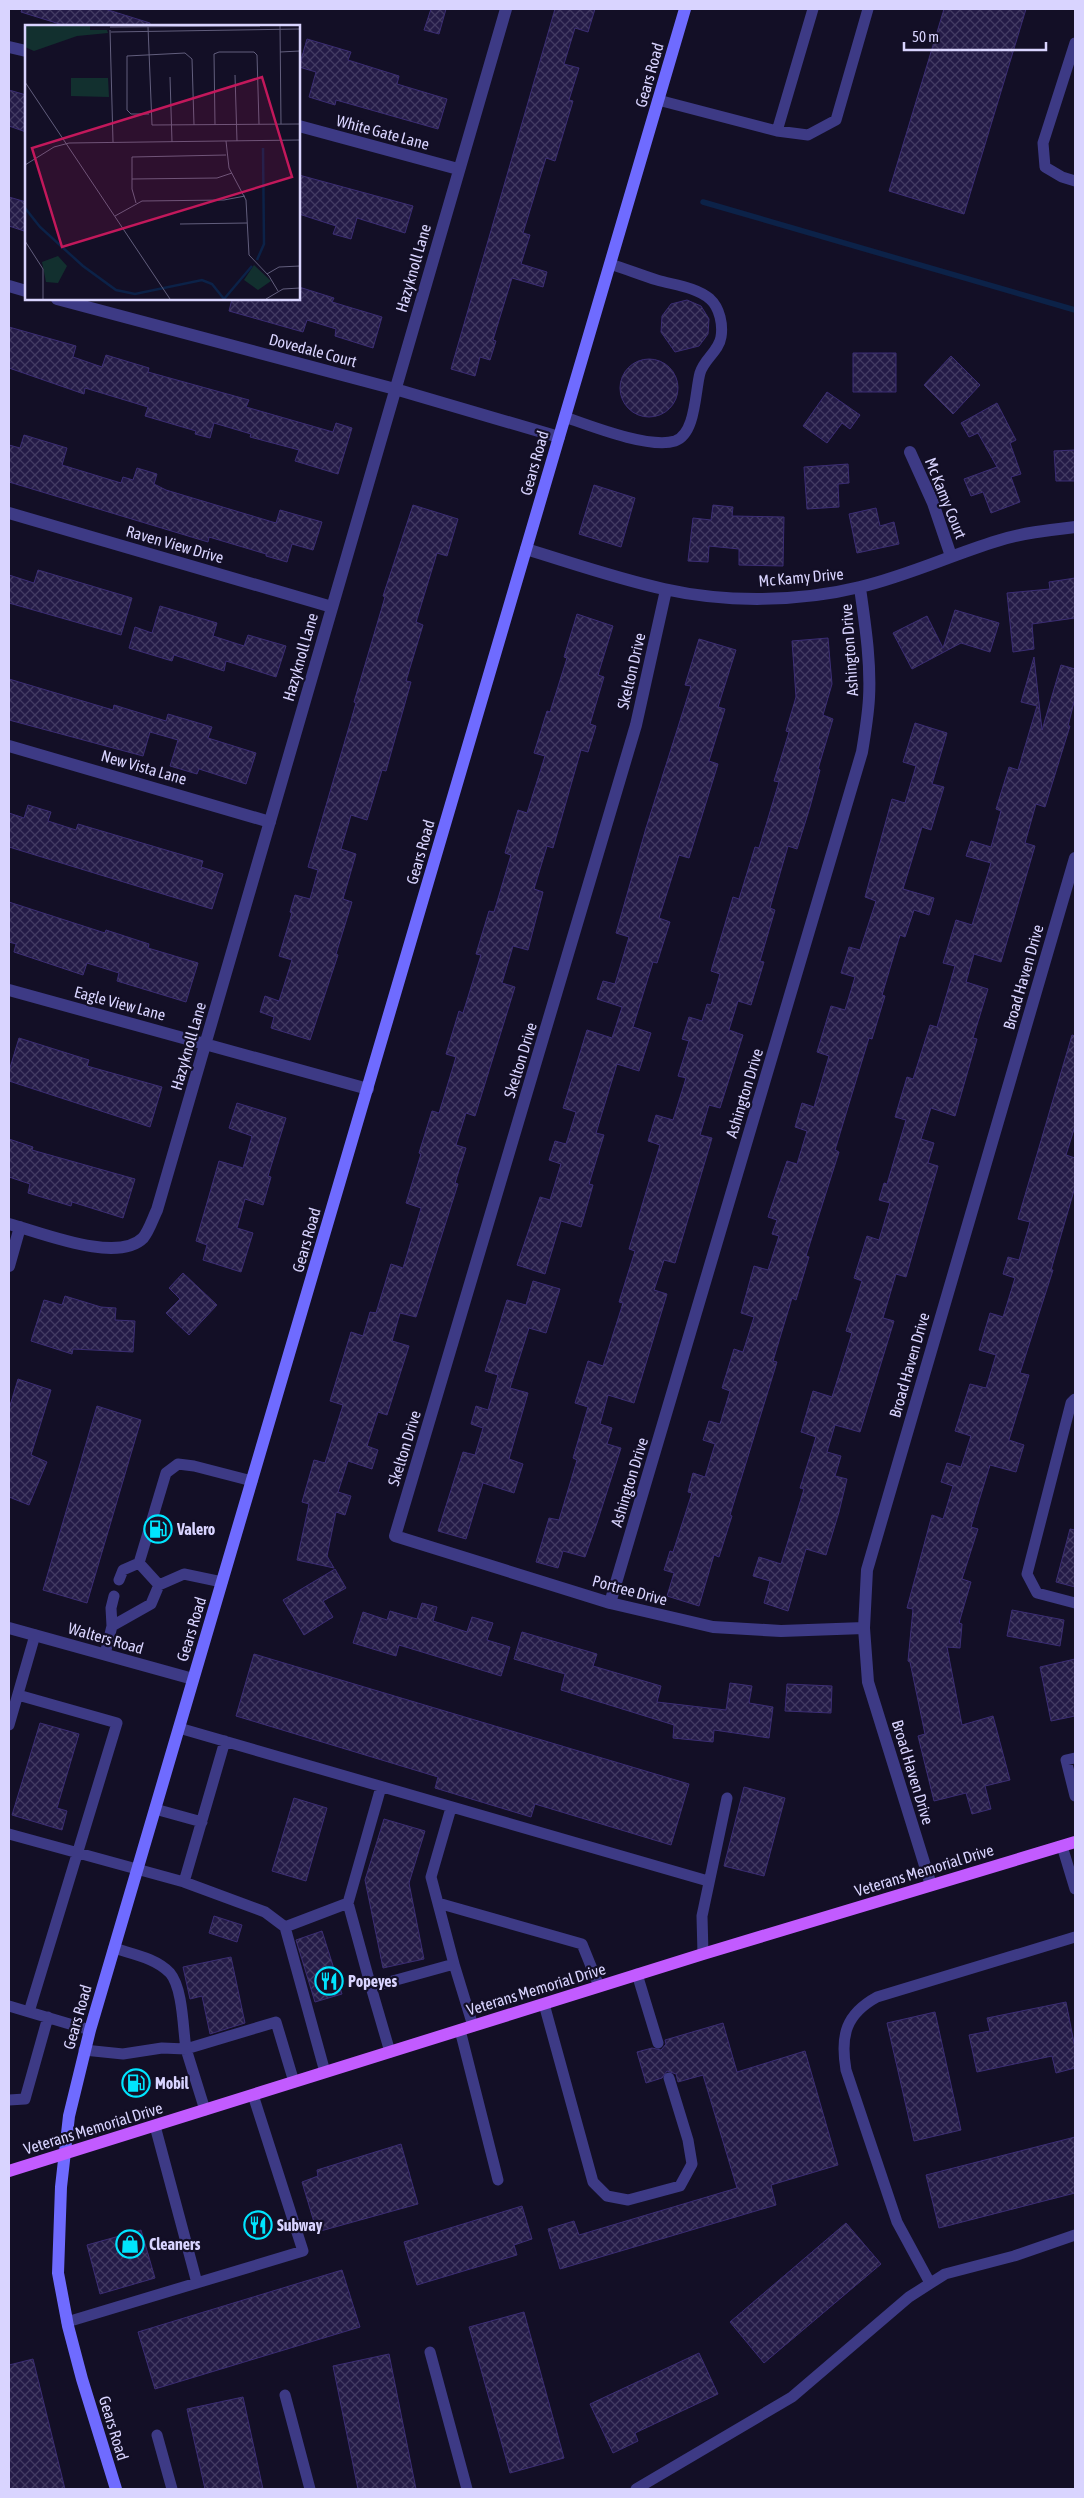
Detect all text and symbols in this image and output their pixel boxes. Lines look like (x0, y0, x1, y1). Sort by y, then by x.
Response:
scale bar (904, 20, 1046, 52)
inset map (25, 25, 300, 300)
text: 50 m (912, 28, 939, 45)
street label: Gears Road (631, 41, 667, 109)
street label: White Gate Lane (335, 111, 431, 153)
street label: Hazyknoll Lane (392, 222, 435, 314)
street label: Dovedale Court (267, 330, 359, 370)
street label: Gears Road (516, 429, 552, 497)
street label: Mc Kamy Court (921, 455, 971, 542)
street label: Raven View Drive (124, 521, 226, 567)
street label: Mc Kamy Drive (758, 564, 844, 591)
street label: Ashington Drive (837, 603, 862, 697)
street label: Hazyknoll Lane (279, 611, 322, 703)
street label: Skelton Drive (613, 631, 649, 711)
street label: New Vista Lane (99, 746, 189, 788)
street label: Gears Road (402, 818, 438, 886)
street label: Broad Haven Drive (999, 922, 1047, 1032)
street label: Eagle View Lane (72, 982, 168, 1025)
street label: Hazyknoll Lane (167, 1000, 210, 1092)
street label: Skelton Drive (500, 1020, 540, 1100)
street label: Ashington Drive (722, 1046, 767, 1140)
street label: Gears Road (288, 1206, 324, 1274)
street label: Broad Haven Drive (885, 1310, 933, 1420)
street label: Skelton Drive (384, 1408, 424, 1488)
street label: Ashington Drive (607, 1435, 652, 1529)
fuel station icon: Valero (143, 1514, 173, 1544)
place label: Valero (176, 1520, 216, 1538)
street label: Portree Drive (591, 1571, 669, 1609)
street label: Gears Road (173, 1595, 209, 1663)
street label: Walters Road (66, 1619, 146, 1657)
street label: Broad Haven Drive (889, 1717, 937, 1827)
street label: Veterans Memorial Drive (852, 1840, 996, 1900)
street label: Veterans Memorial Drive (464, 1959, 608, 2019)
restaurant icon: Popeyes (314, 1966, 344, 1996)
place label: Popeyes (348, 1972, 398, 1990)
street label: Gears Road (59, 1983, 95, 2051)
fuel station icon: Mobil (121, 2068, 151, 2098)
place label: Mobil (155, 2074, 190, 2092)
street label: Veterans Memorial Drive (21, 2098, 165, 2158)
restaurant icon: Subway (243, 2210, 273, 2240)
place label: Subway (277, 2216, 323, 2234)
shop icon: Cleaners (115, 2229, 145, 2259)
place label: Cleaners (149, 2235, 201, 2253)
street label: Gears Road (96, 2394, 132, 2462)

